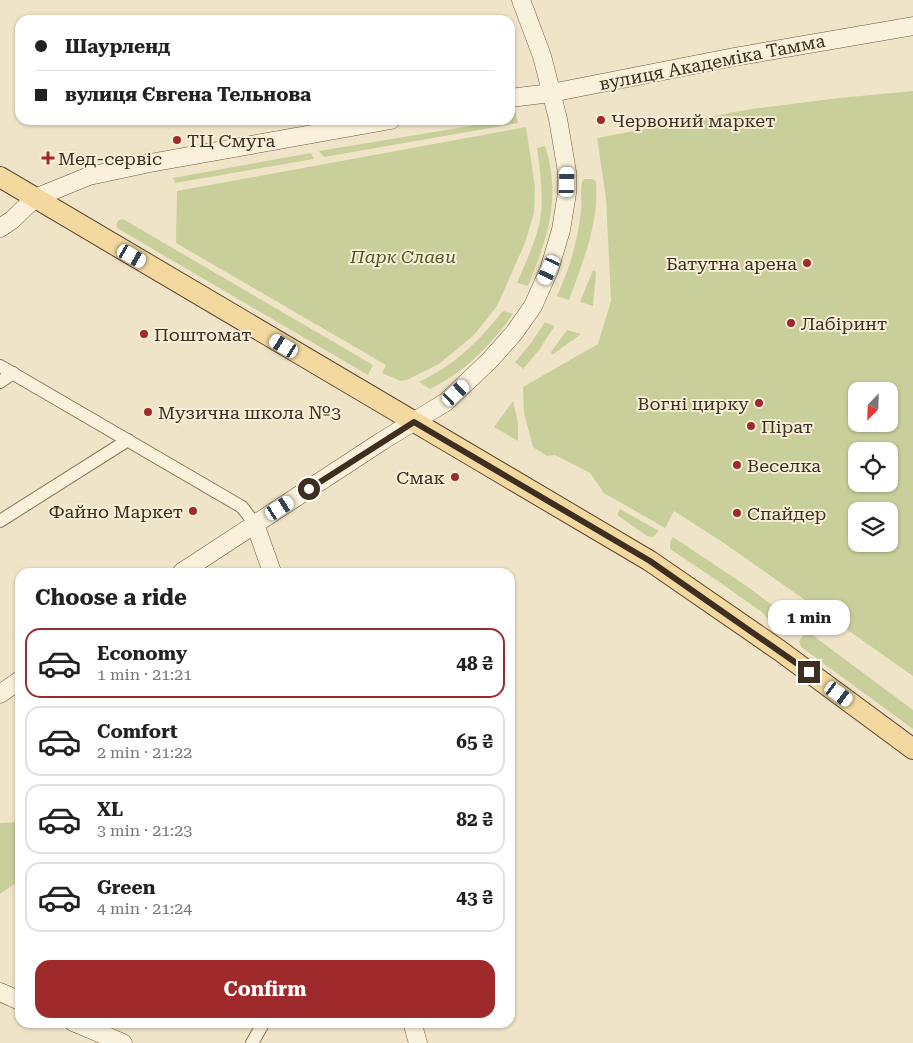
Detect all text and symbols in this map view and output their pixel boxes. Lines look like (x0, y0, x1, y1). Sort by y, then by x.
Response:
street label: вулиця Академіка Тамма (597, 30, 827, 94)
text: Шаурленд (65, 35, 170, 58)
text: вулиця Євгена Тельнова (65, 83, 311, 106)
place label: Червоний маркет (611, 110, 775, 131)
marker: Червоний маркет (595, 114, 607, 126)
place label: ТЦ Смуга (187, 130, 275, 151)
marker: ТЦ Смуга (171, 134, 183, 146)
place label: Мед-сервіс (58, 148, 162, 169)
marker: Мед-сервіс (42, 152, 54, 164)
car (558, 167, 575, 197)
car (115, 242, 148, 270)
park label: Парк Слави (349, 246, 456, 267)
car (535, 253, 562, 287)
place label: Батутна арена (666, 253, 797, 274)
marker: Батутна арена (801, 257, 813, 269)
place label: Лабіринт (801, 313, 887, 334)
marker: Лабіринт (785, 317, 797, 329)
place label: Поштомат (154, 324, 252, 345)
marker: Поштомат (138, 328, 150, 340)
car (267, 332, 300, 360)
car (439, 377, 472, 409)
north arrow (848, 382, 898, 432)
map controls (848, 382, 898, 552)
place label: Вогні цирку (637, 393, 749, 414)
marker: Вогні цирку (753, 397, 765, 409)
place label: Музична школа №3 (158, 402, 341, 423)
marker: Музична школа №3 (142, 406, 154, 418)
place label: Пірат (761, 416, 813, 437)
marker: Пірат (745, 420, 757, 432)
button: locate (848, 442, 898, 492)
place label: Веселка (747, 455, 821, 476)
marker: Веселка (731, 459, 743, 471)
place label: Смак (396, 467, 445, 488)
marker: Смак (449, 471, 461, 483)
route start (298, 478, 320, 500)
car (263, 494, 296, 522)
place label: Файно Маркет (49, 501, 183, 522)
button: layers (848, 502, 898, 552)
place label: Спайдер (747, 503, 826, 524)
marker: Файно Маркет (187, 505, 199, 517)
marker: Спайдер (731, 507, 743, 519)
text: Choose a ride (35, 585, 187, 610)
callout: 1 min (768, 600, 850, 634)
text: 1 min (787, 608, 831, 627)
icon: car (37, 641, 82, 686)
text: Economy (97, 642, 187, 665)
text: 48 ₴ (456, 652, 493, 675)
route end (798, 661, 820, 683)
text: 1 min · 21:21 (97, 665, 192, 684)
car (822, 679, 855, 709)
icon: car (37, 719, 82, 764)
text: Comfort (97, 720, 178, 743)
text: 65 ₴ (456, 730, 493, 753)
text: 2 min · 21:22 (97, 743, 192, 762)
icon: car (37, 797, 82, 842)
text: XL (97, 798, 123, 821)
text: 82 ₴ (456, 808, 493, 831)
text: 3 min · 21:23 (97, 821, 192, 840)
icon: car (37, 875, 82, 920)
text: Green (97, 876, 155, 899)
text: 43 ₴ (456, 886, 493, 909)
text: 4 min · 21:24 (97, 899, 192, 918)
button: Confirm (35, 960, 495, 1018)

